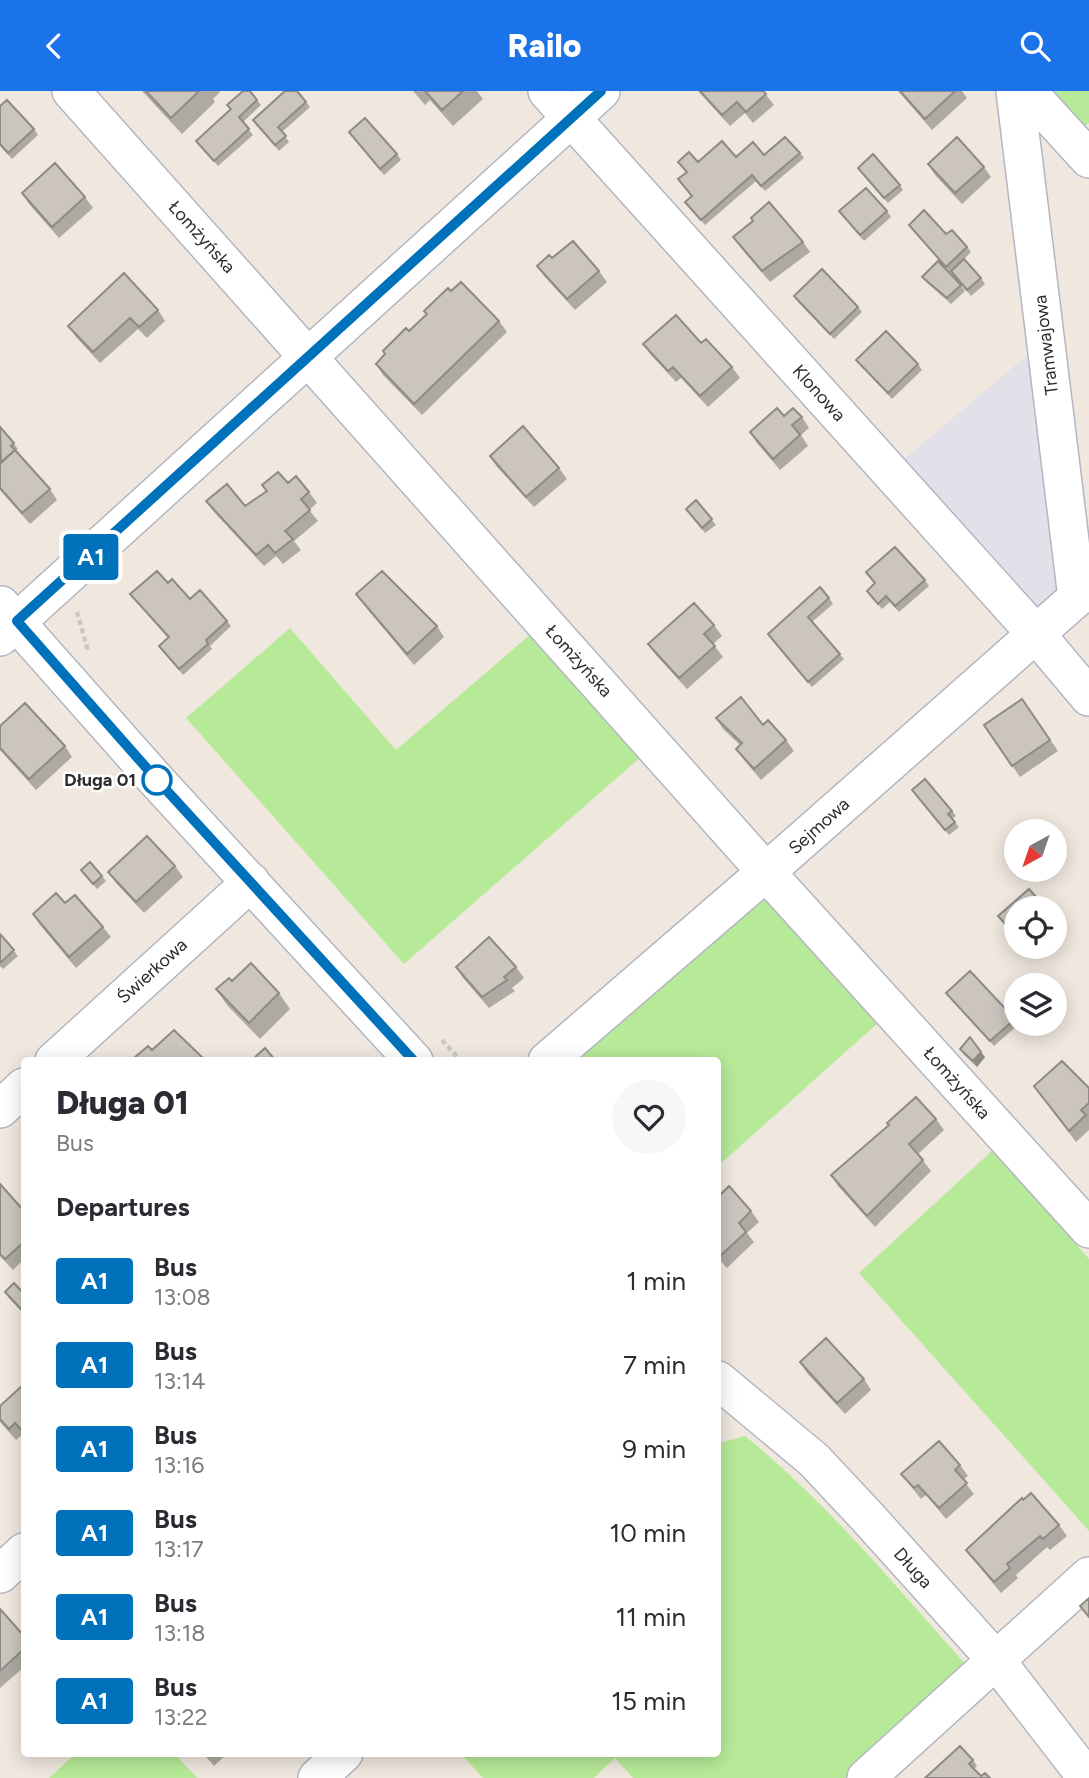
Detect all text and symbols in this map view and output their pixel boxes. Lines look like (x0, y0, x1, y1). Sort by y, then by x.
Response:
icon: back (35, 27, 73, 65)
text: Railo (508, 27, 581, 65)
icon: search (1016, 27, 1054, 65)
street label: Łomżyńska (164, 196, 240, 278)
street label: Tramwajowa (1029, 294, 1063, 396)
street label: Klonowa (788, 360, 850, 426)
line badge: A1 (60, 534, 122, 580)
text: A1 (77, 542, 105, 571)
street label: Łomżyńska (541, 620, 617, 702)
marker: Długa 01 (142, 765, 172, 795)
place label: Długa 01 (64, 769, 136, 791)
street label: Sejmowa (784, 793, 854, 859)
north arrow (1004, 819, 1068, 882)
map controls (1004, 819, 1067, 1036)
button: locate (1004, 896, 1067, 959)
street label: Świerkowa (112, 934, 192, 1008)
button: layers (1004, 973, 1067, 1036)
street label: Łomżyńska (919, 1042, 995, 1124)
button: heart (612, 1080, 686, 1154)
text: Długa 01 (56, 1083, 189, 1122)
text: Bus (56, 1129, 94, 1157)
text: Departures (56, 1191, 190, 1223)
text: Bus (154, 1251, 197, 1283)
text: 1 min (626, 1265, 686, 1297)
text: A1 (81, 1266, 108, 1295)
text: 13:08 (154, 1283, 211, 1311)
text: Bus (154, 1335, 197, 1367)
text: 7 min (623, 1349, 686, 1381)
text: A1 (81, 1350, 108, 1379)
text: 13:14 (154, 1367, 206, 1395)
text: Bus (154, 1419, 197, 1451)
text: 9 min (622, 1433, 686, 1465)
text: A1 (81, 1434, 108, 1463)
text: 13:16 (154, 1451, 204, 1479)
text: Bus (154, 1503, 197, 1535)
text: 10 min (610, 1517, 686, 1549)
text: A1 (81, 1518, 108, 1547)
text: 13:17 (154, 1535, 204, 1563)
street label: Długa (889, 1543, 937, 1593)
text: Bus (154, 1587, 197, 1619)
text: 11 min (615, 1601, 686, 1633)
text: A1 (81, 1602, 108, 1631)
text: 13:18 (154, 1619, 205, 1647)
text: Bus (154, 1671, 197, 1703)
text: 15 min (611, 1685, 686, 1717)
text: A1 (81, 1686, 108, 1715)
text: 13:22 (154, 1703, 208, 1731)

